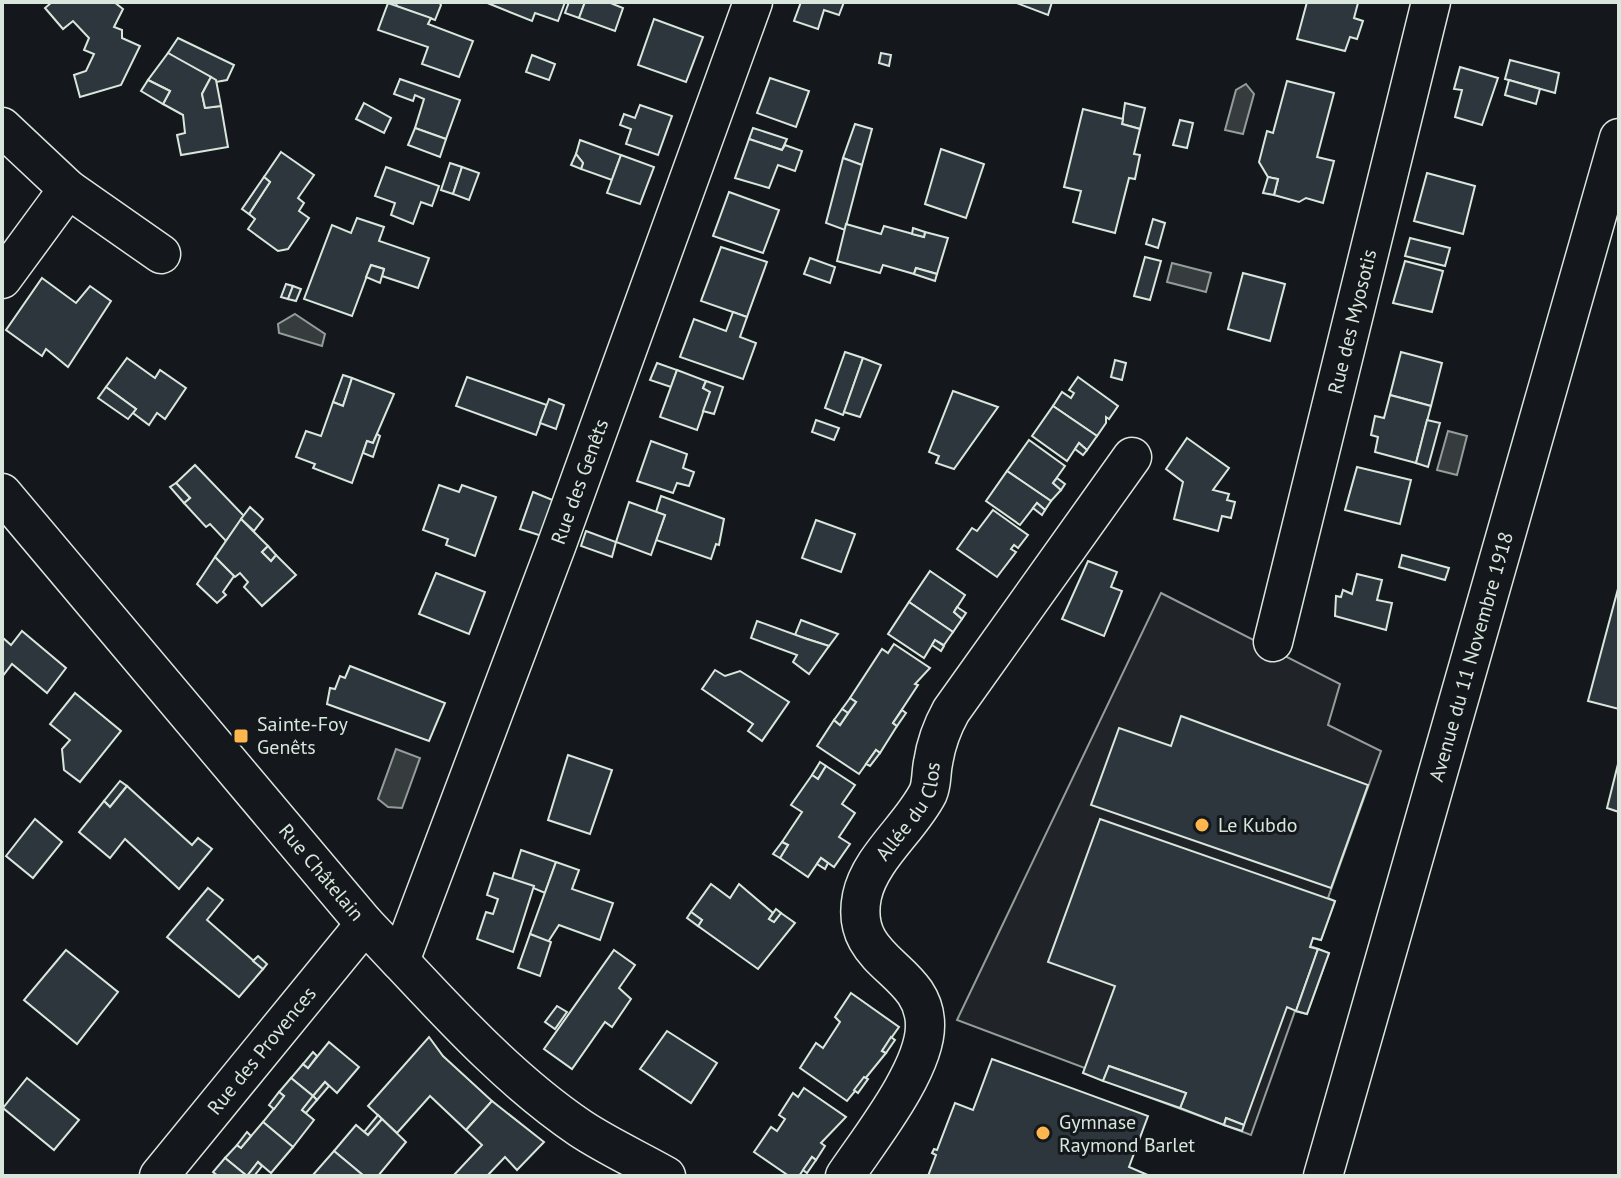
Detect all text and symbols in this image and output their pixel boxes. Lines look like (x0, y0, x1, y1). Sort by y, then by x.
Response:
street label: Rue des Myosotis (1322, 247, 1382, 397)
street label: Rue des Genêts (545, 415, 614, 548)
street label: Avenue du 11 Novembre 1918 (1423, 529, 1519, 785)
place label: Sainte-Foy Genêts (257, 711, 349, 760)
marker: Sainte-Foy Genêts (232, 727, 250, 745)
street label: Allée du Clos (870, 760, 946, 866)
place label: Le Kubdo (1218, 812, 1297, 838)
marker: Le Kubdo (1193, 816, 1211, 834)
street label: Rue Châtelain (273, 818, 370, 926)
street label: Rue des Provences (201, 981, 322, 1120)
place label: Gymnase Raymond Barlet (1059, 1109, 1195, 1158)
marker: Gymnase Raymond Barlet (1034, 1124, 1052, 1142)

